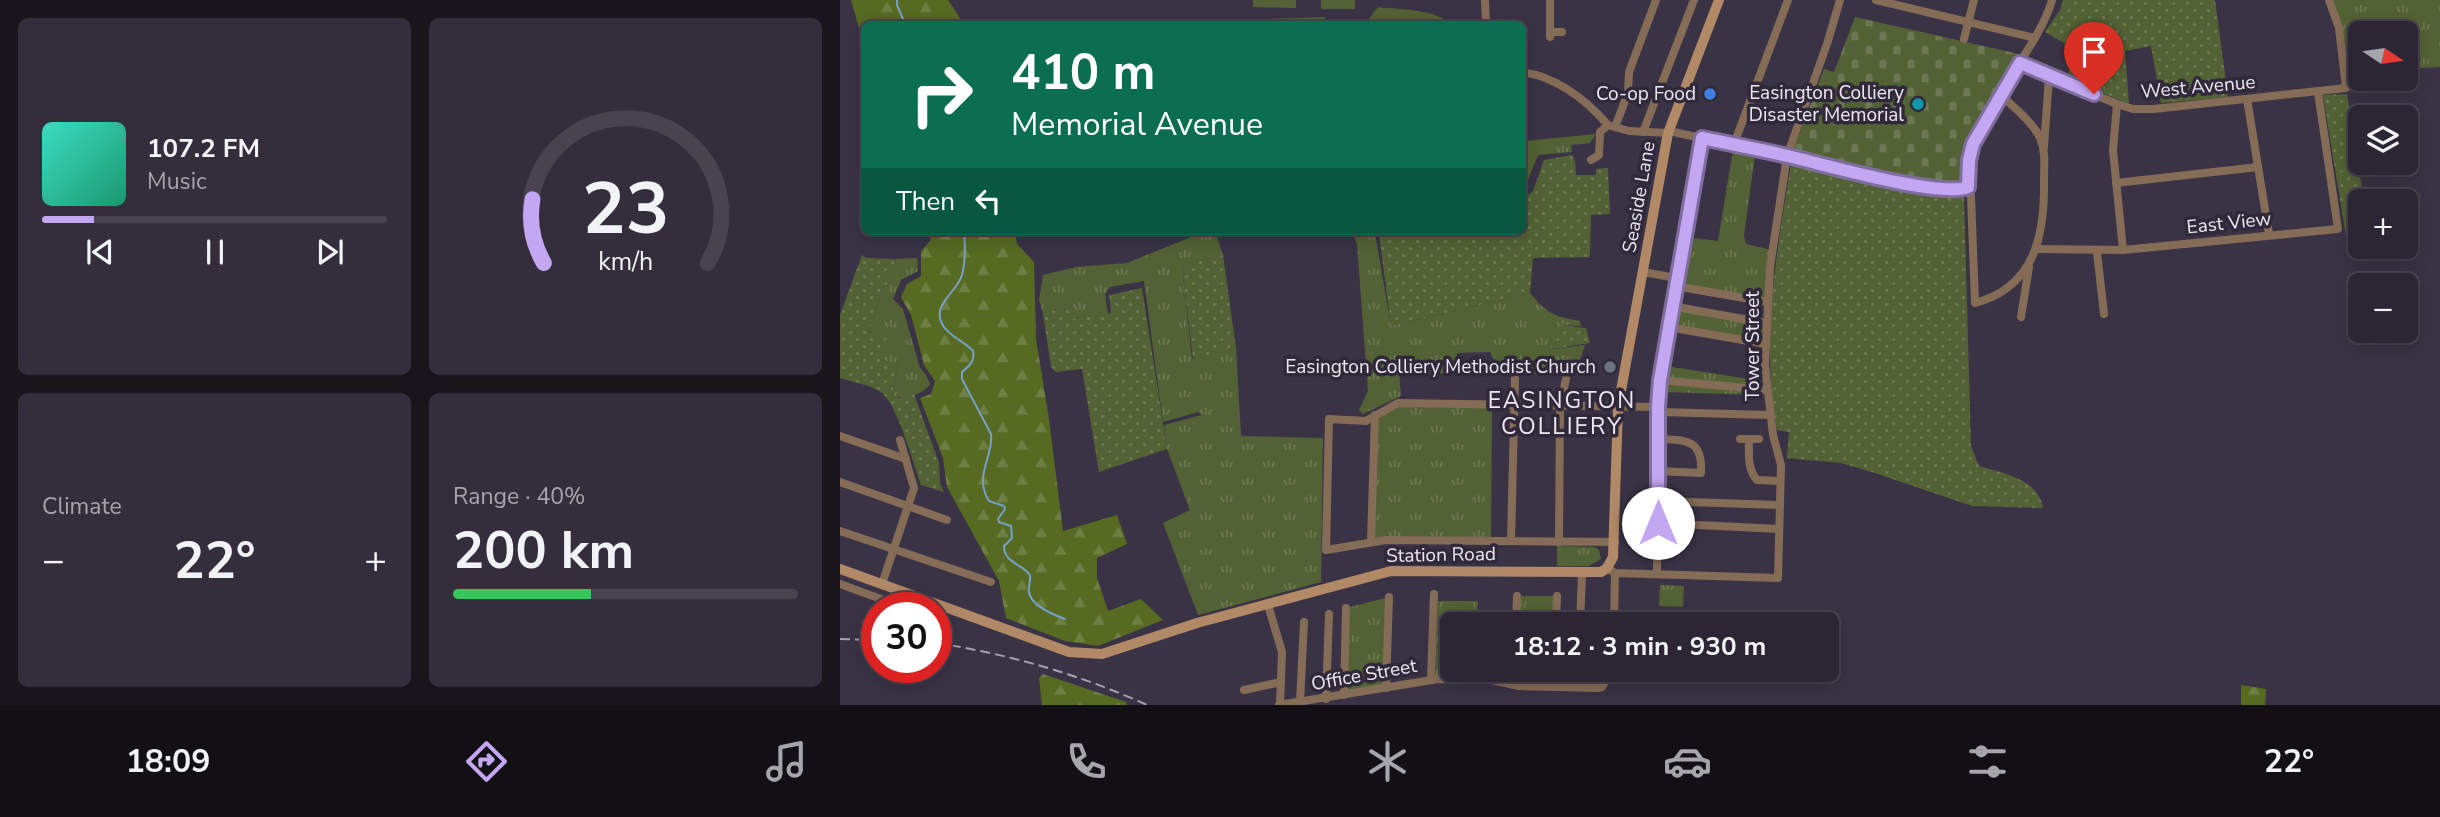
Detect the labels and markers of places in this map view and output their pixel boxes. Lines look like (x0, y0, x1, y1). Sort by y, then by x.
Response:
pin (2064, 22, 2124, 94)
place label: Easington Colliery Disaster Memorial (1749, 80, 1904, 128)
place label: Co-op Food (1596, 81, 1696, 107)
marker: Co-op Food (1702, 86, 1718, 102)
marker: Easington Colliery Disaster Memorial (1910, 96, 1926, 112)
place label: Easington Colliery Methodist Church (1285, 354, 1596, 380)
marker: Easington Colliery Methodist Church (1602, 359, 1618, 375)

